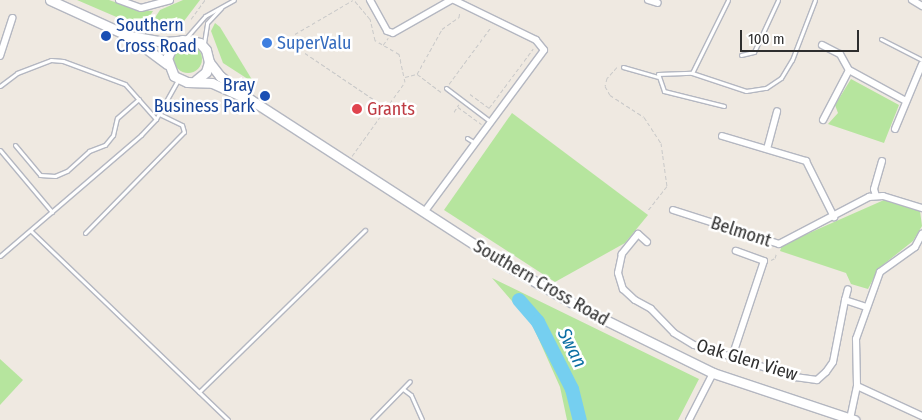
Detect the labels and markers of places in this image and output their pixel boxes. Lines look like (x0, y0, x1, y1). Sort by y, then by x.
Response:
place label: Southern Cross Road (116, 15, 197, 58)
marker: Southern Cross Road (100, 30, 112, 42)
place label: SuperValu (277, 32, 351, 54)
marker: SuperValu (261, 37, 273, 49)
place label: Bray Business Park (154, 75, 255, 118)
marker: Bray Business Park (259, 90, 271, 102)
place label: Grants (367, 98, 415, 120)
marker: Grants (351, 103, 363, 115)

